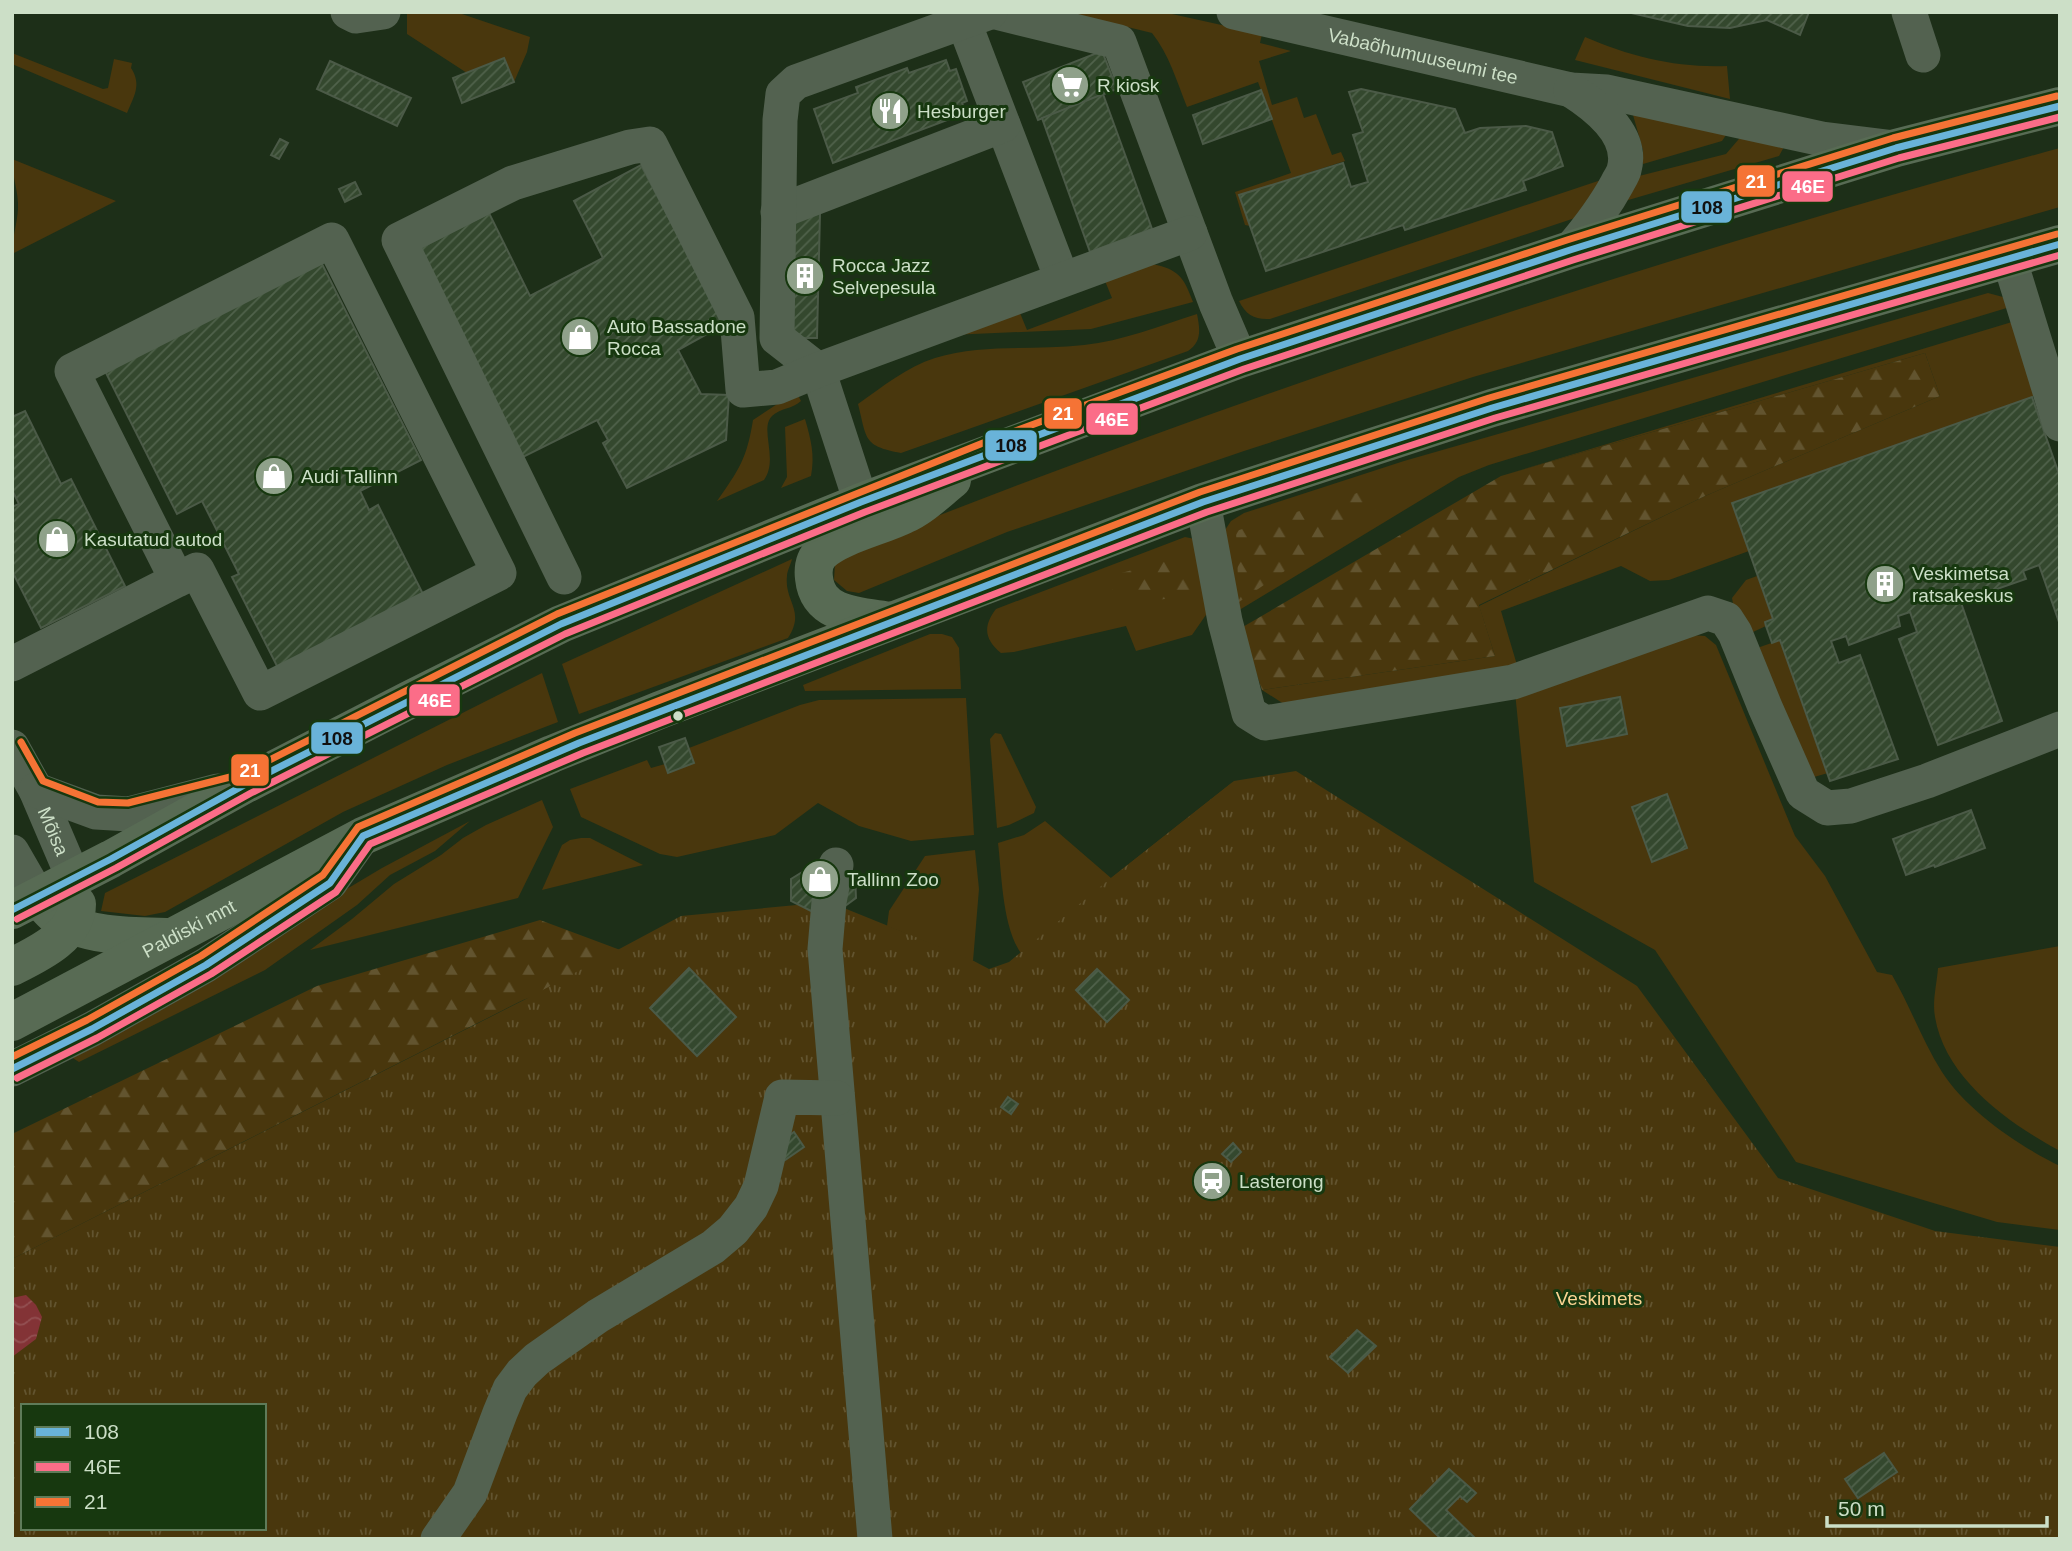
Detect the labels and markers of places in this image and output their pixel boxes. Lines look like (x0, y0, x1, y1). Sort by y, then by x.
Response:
supermarket icon: R kiosk (1049, 64, 1091, 106)
place label: R kiosk (1097, 75, 1160, 96)
restaurant icon: Hesburger (869, 90, 911, 132)
place label: Hesburger (917, 101, 1006, 122)
building icon: Rocca Jazz Selvepesula (784, 255, 826, 297)
place label: Rocca Jazz Selvepesula (832, 255, 936, 298)
shop icon: Auto Bassadone Rocca (559, 316, 601, 358)
place label: Auto Bassadone Rocca (607, 316, 746, 359)
shop icon: Audi Tallinn (253, 455, 295, 497)
place label: Audi Tallinn (301, 466, 398, 487)
shop icon: Kasutatud autod (36, 518, 78, 560)
place label: Kasutatud autod (84, 529, 222, 550)
building icon: Veskimetsa ratsakeskus (1864, 563, 1906, 605)
place label: Veskimetsa ratsakeskus (1912, 563, 2013, 606)
unlabelled marker (671, 709, 685, 723)
shop icon: Tallinn Zoo (799, 858, 841, 900)
place label: Tallinn Zoo (847, 869, 939, 890)
station icon: Lasterong (1191, 1160, 1233, 1202)
place label: Lasterong (1239, 1171, 1324, 1192)

